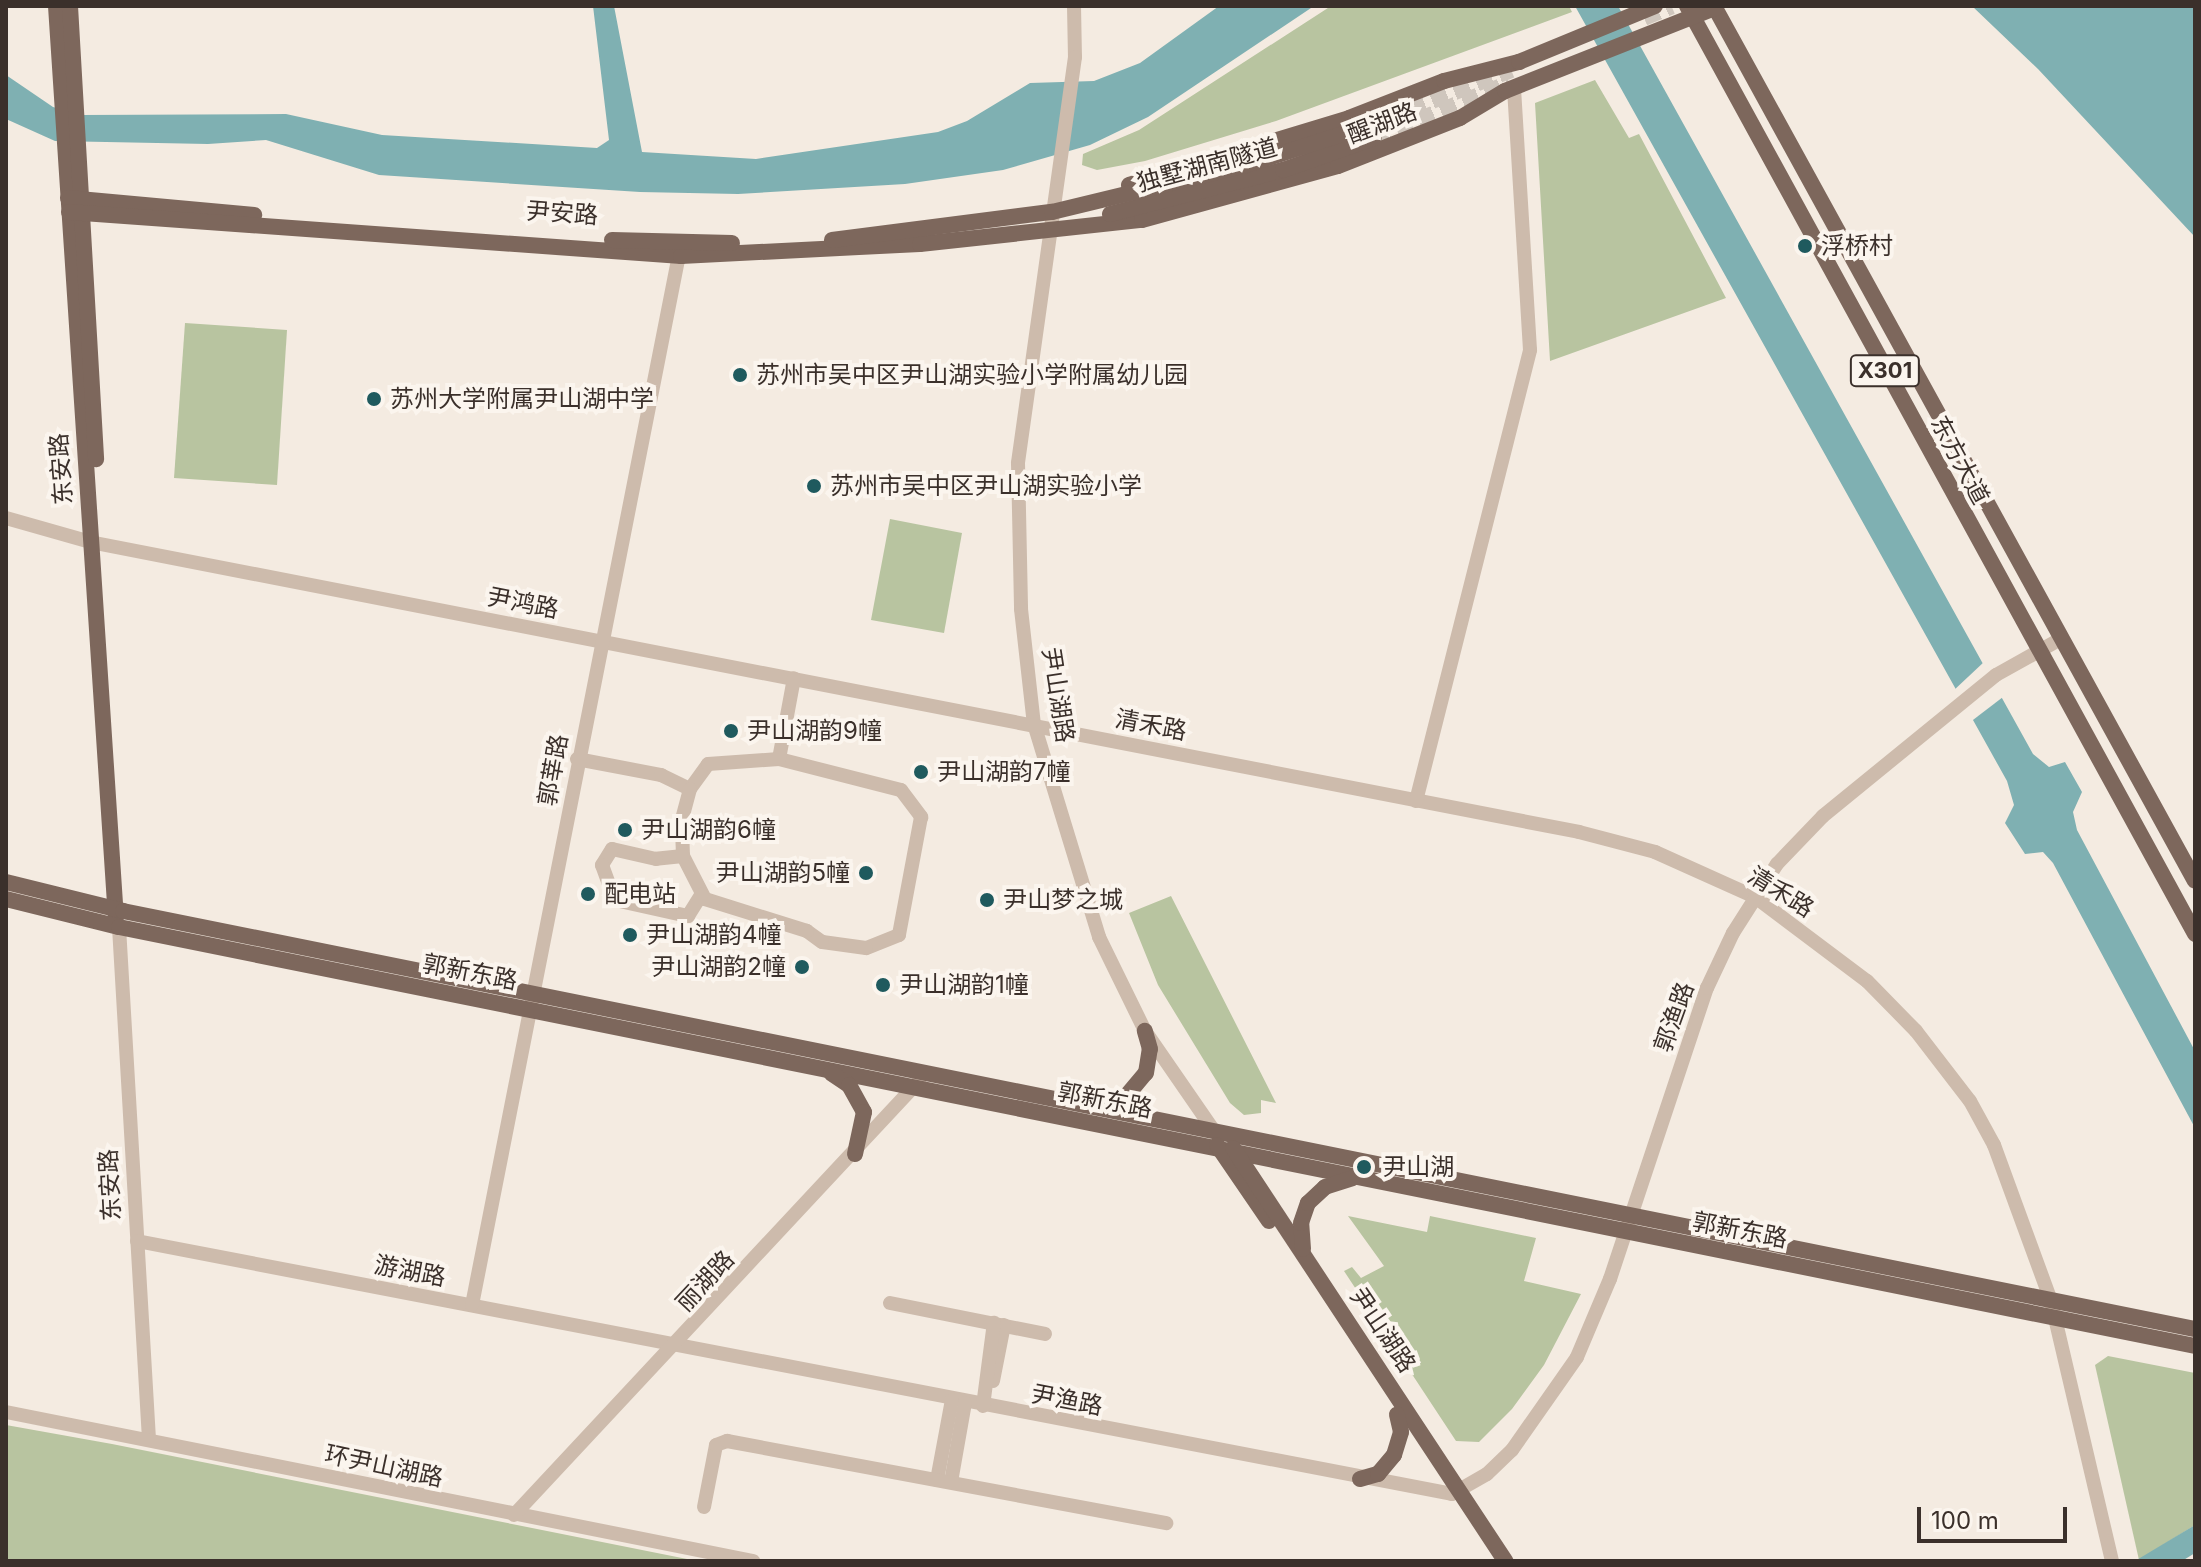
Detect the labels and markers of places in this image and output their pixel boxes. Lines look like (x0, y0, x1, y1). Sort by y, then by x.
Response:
place label: 浮桥村 (1821, 232, 1893, 260)
marker: 浮桥村 (1796, 237, 1814, 255)
place label: 苏州市吴中区尹山湖实验小学附属幼儿园 (756, 361, 1188, 389)
marker: 苏州市吴中区尹山湖实验小学附属幼儿园 (731, 366, 749, 384)
place label: 苏州大学附属尹山湖中学 (390, 385, 654, 413)
marker: 苏州大学附属尹山湖中学 (365, 390, 383, 408)
place label: 苏州市吴中区尹山湖实验小学 (830, 472, 1142, 500)
marker: 苏州市吴中区尹山湖实验小学 (805, 477, 823, 495)
place label: 尹山湖韵9幢 (747, 717, 882, 745)
marker: 尹山湖韵9幢 (722, 722, 740, 740)
place label: 尹山湖韵7幢 (937, 758, 1071, 786)
marker: 尹山湖韵7幢 (912, 763, 930, 781)
place label: 尹山湖韵6幢 (641, 816, 776, 844)
marker: 尹山湖韵6幢 (616, 821, 634, 839)
place label: 尹山湖韵5幢 (715, 859, 850, 887)
marker: 尹山湖韵5幢 (857, 864, 875, 882)
place label: 配电站 (604, 880, 676, 908)
marker: 配电站 (579, 885, 597, 903)
place label: 尹山梦之城 (1003, 886, 1123, 914)
marker: 尹山梦之城 (978, 891, 996, 909)
place label: 尹山湖韵4幢 (646, 921, 782, 949)
marker: 尹山湖韵4幢 (621, 926, 639, 944)
place label: 尹山湖韵2幢 (651, 953, 786, 981)
marker: 尹山湖韵2幢 (793, 958, 811, 976)
place label: 尹山湖韵1幢 (899, 971, 1029, 999)
marker: 尹山湖韵1幢 (874, 976, 892, 994)
place label: 尹山湖 (1382, 1153, 1454, 1181)
marker: 尹山湖 (1353, 1156, 1375, 1178)

